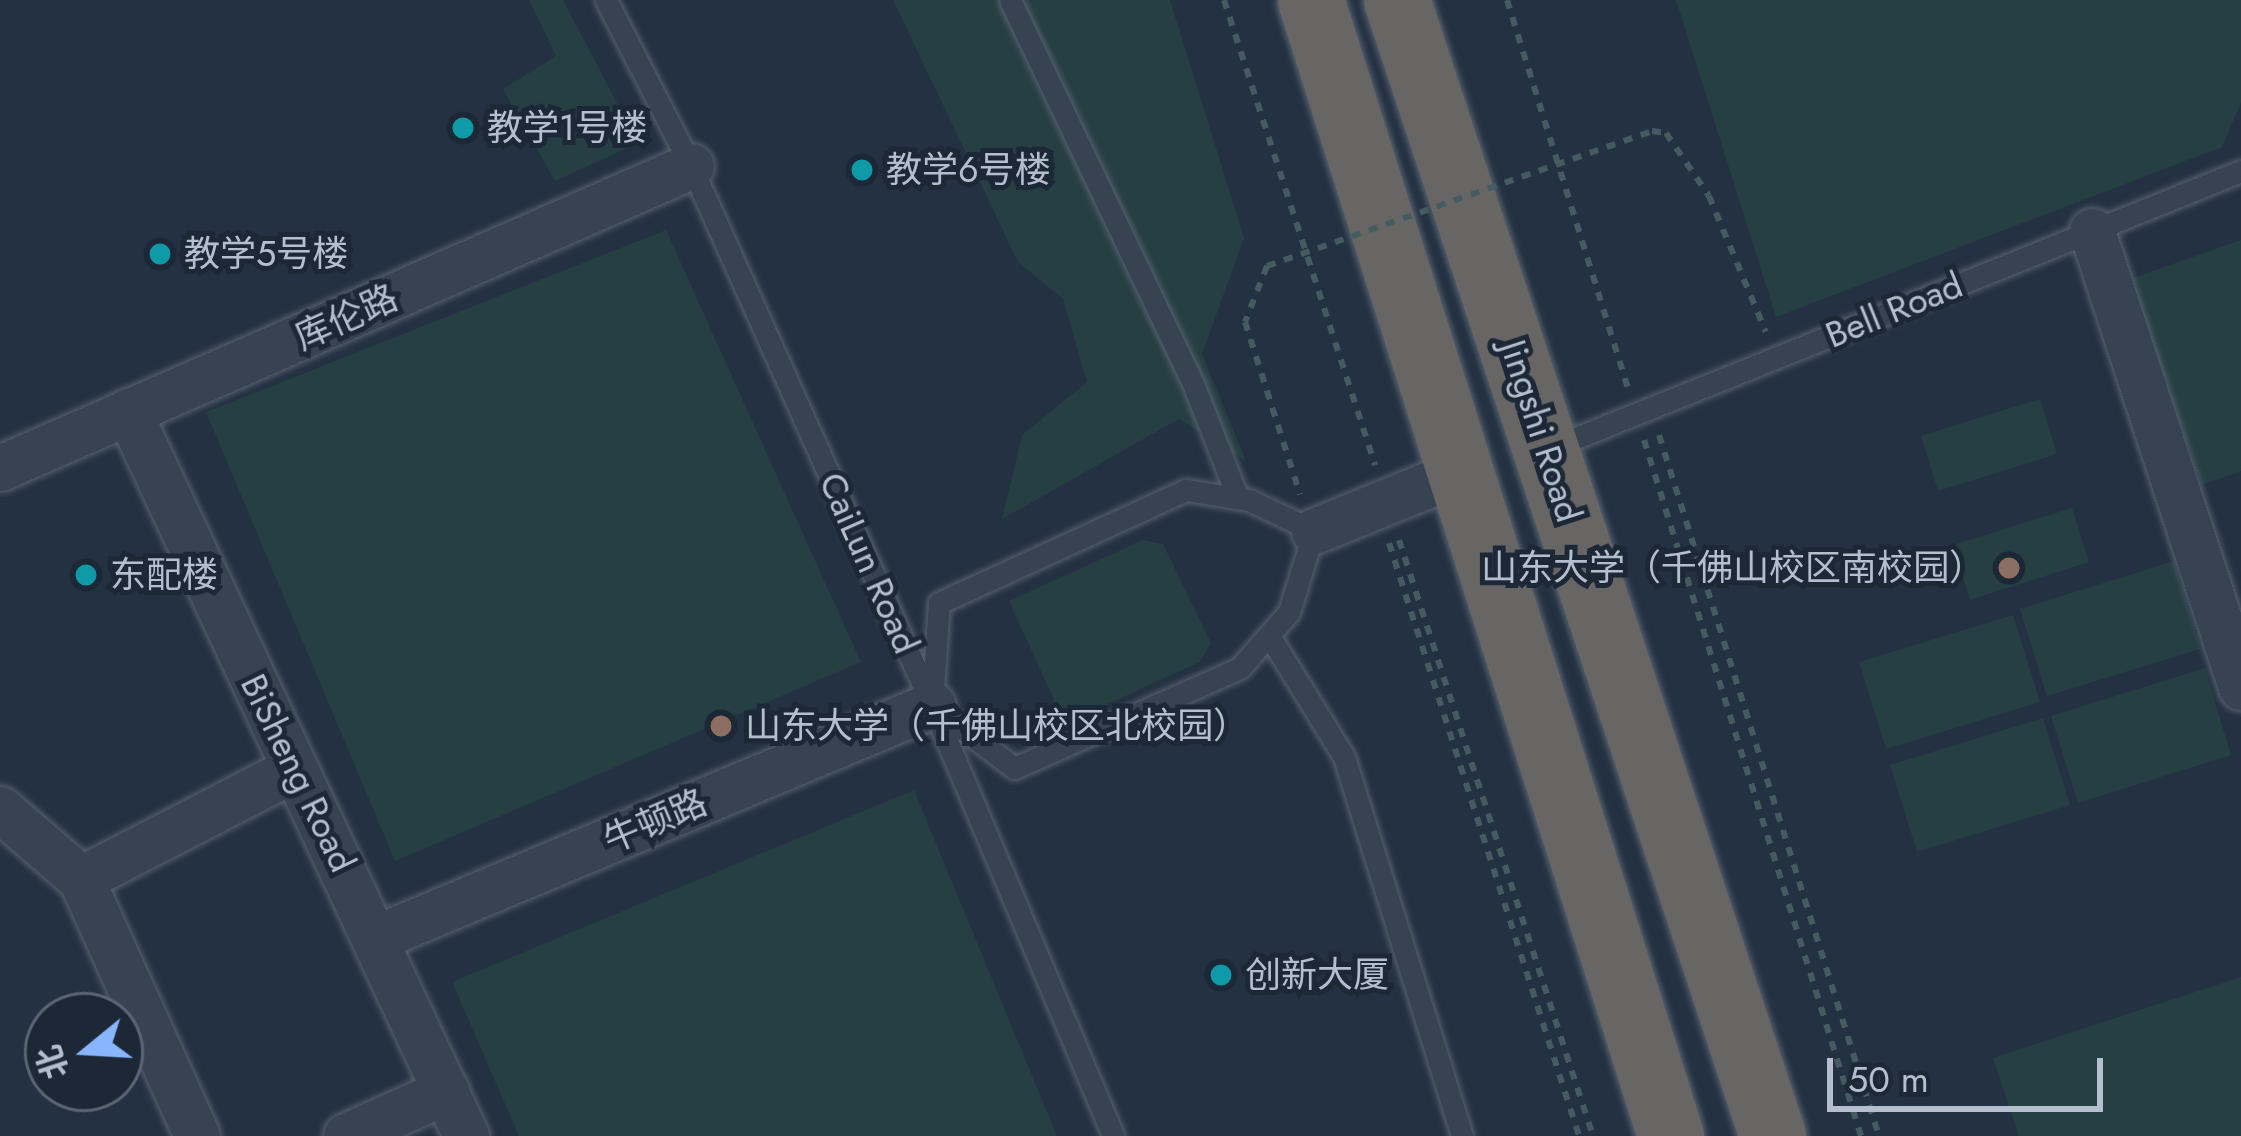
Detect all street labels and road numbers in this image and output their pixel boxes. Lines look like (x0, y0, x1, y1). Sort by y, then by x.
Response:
street label: Bell Road (1819, 263, 1969, 357)
street label: 库伦路 (288, 275, 404, 359)
street label: Jingshi Road (1491, 335, 1591, 527)
street label: CaiLun Road (810, 466, 928, 660)
street label: BiSheng Road (232, 667, 364, 879)
street label: 牛顿路 (597, 780, 713, 862)

